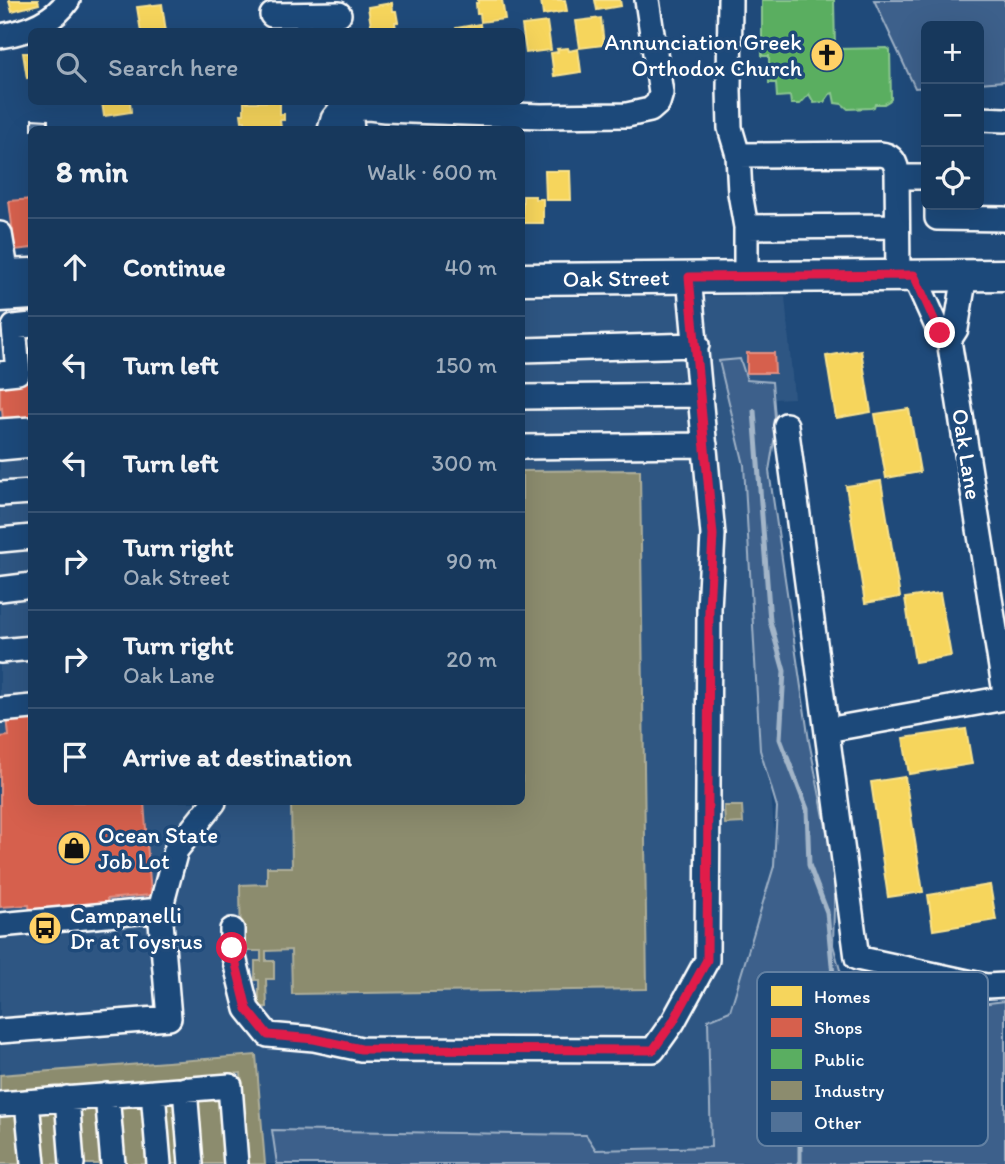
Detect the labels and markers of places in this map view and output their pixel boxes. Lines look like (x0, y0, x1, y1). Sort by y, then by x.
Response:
place label: Annunciation Greek Orthodox Church (604, 28, 802, 82)
church icon: Annunciation Greek Orthodox Church (808, 36, 846, 74)
place label: Ocean State Job Lot (98, 821, 218, 875)
shop icon: Ocean State Job Lot (55, 829, 93, 867)
place label: Campanelli Dr at Toysrus (70, 901, 203, 955)
bus stop icon: Campanelli Dr at Toysrus (26, 909, 64, 947)

